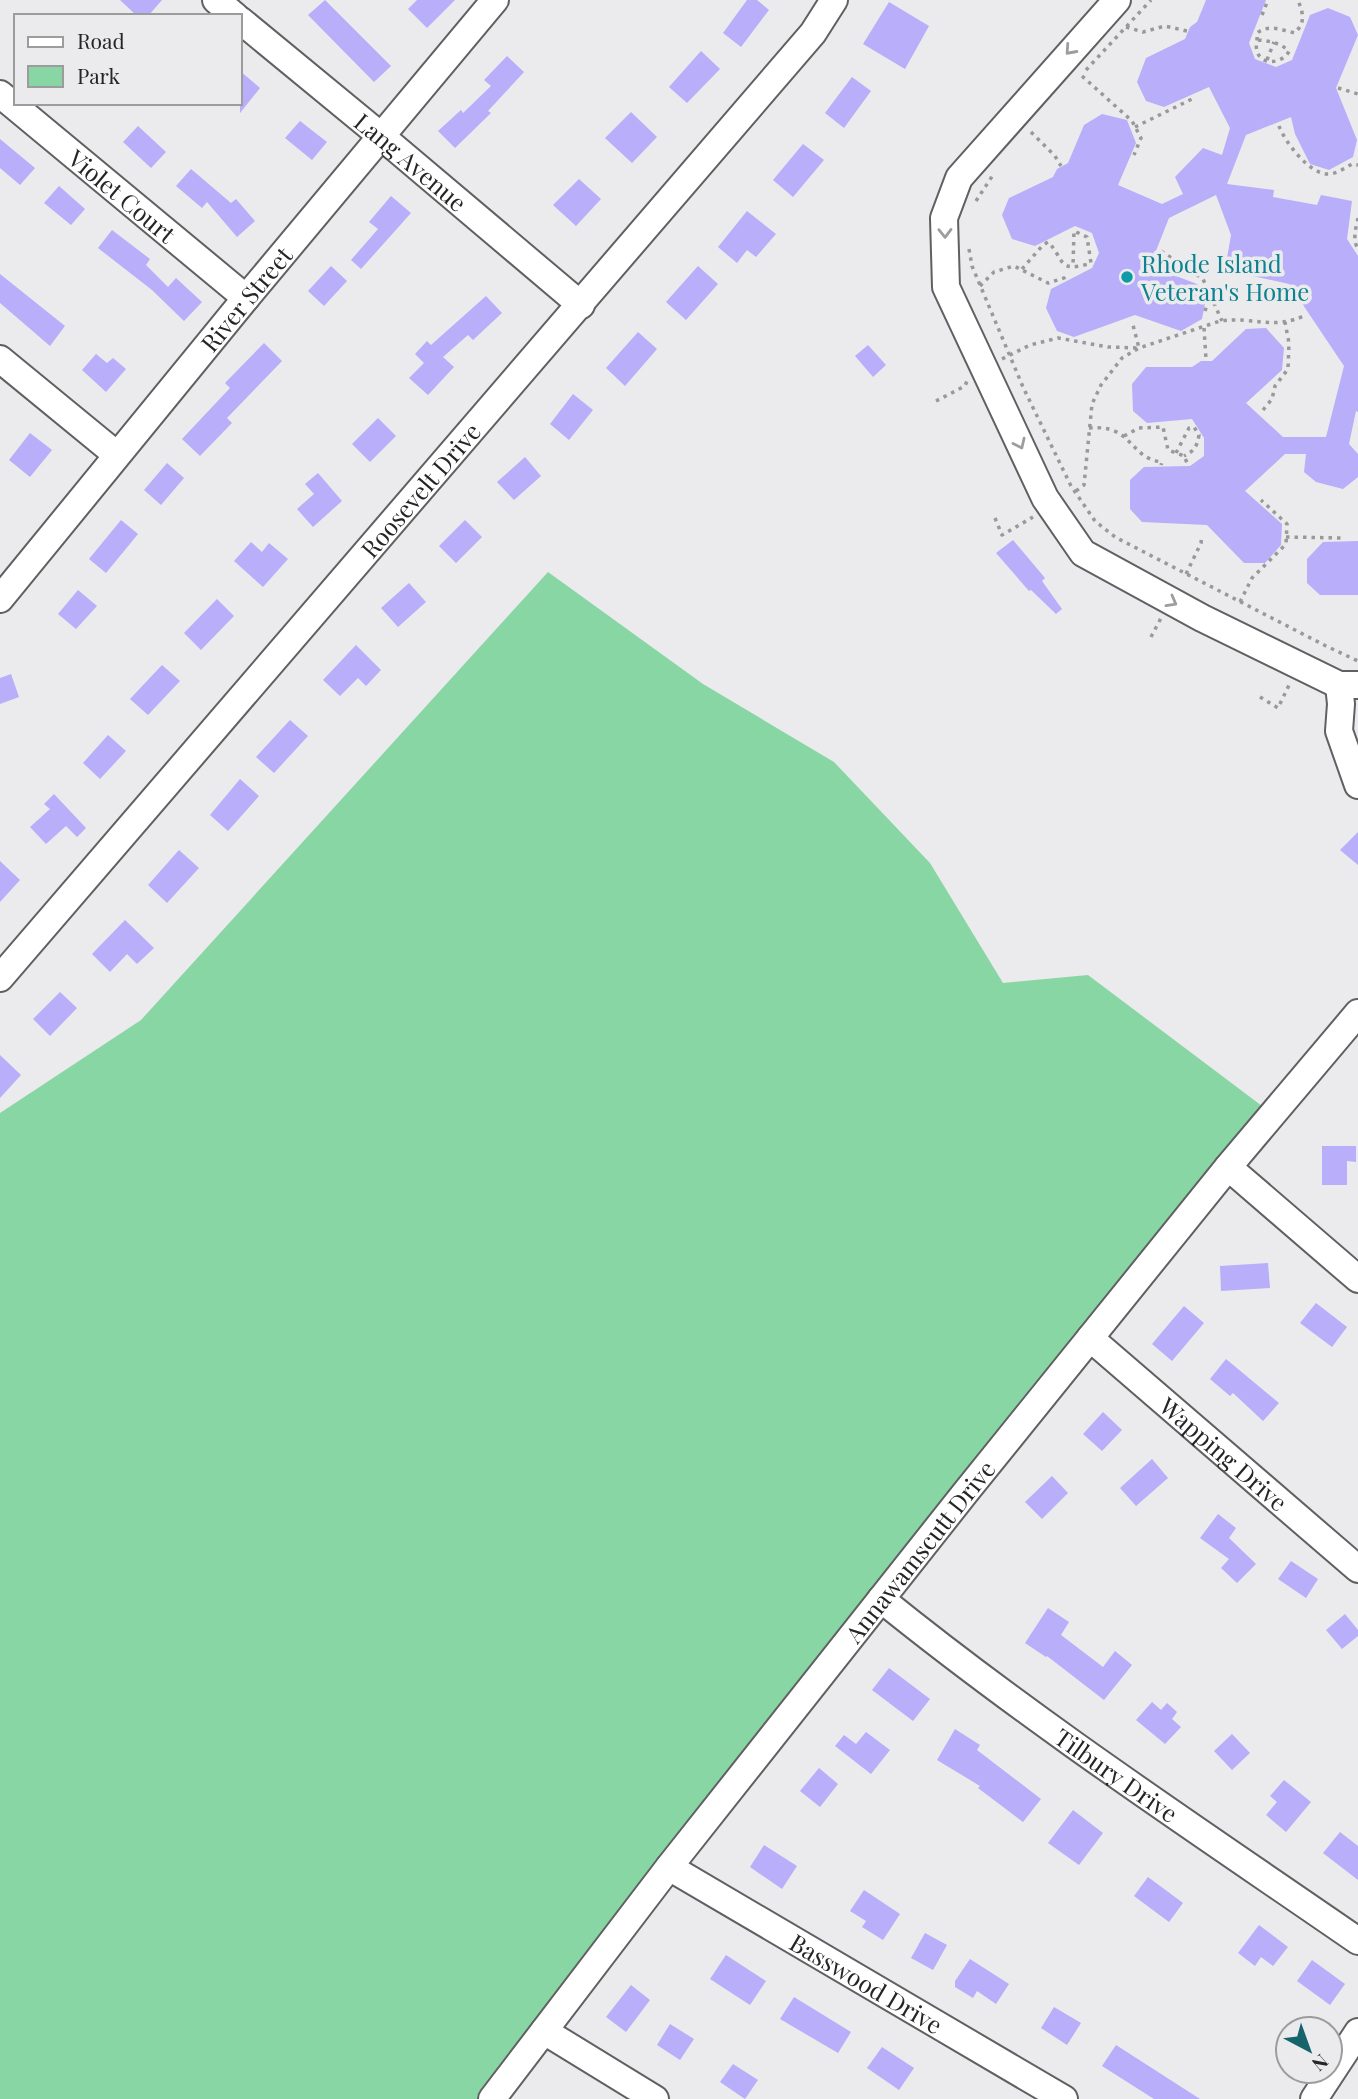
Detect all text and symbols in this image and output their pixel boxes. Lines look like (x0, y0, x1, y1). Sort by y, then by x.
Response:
legend (14, 14, 242, 105)
text: Road (77, 26, 125, 54)
one-way arrow (1066, 42, 1079, 55)
text: Park (77, 61, 121, 89)
street label: Lang Avenue (348, 105, 474, 218)
street label: Violet Court (61, 141, 183, 250)
one-way arrow (937, 229, 953, 239)
street label: River Street (193, 239, 299, 358)
place label: Rhode Island Veteran's Home (1140, 247, 1310, 307)
marker: Rhode Island Veteran's Home (1119, 269, 1135, 285)
street label: Roosevelt Drive (353, 416, 487, 564)
one-way arrow (1012, 437, 1026, 449)
one-way arrow (1165, 593, 1177, 607)
street label: Wapping Drive (1153, 1389, 1295, 1518)
street label: Annawamscutt Drive (837, 1453, 1001, 1649)
street label: Tilbury Drive (1049, 1720, 1184, 1829)
street label: Basswood Drive (784, 1926, 949, 2040)
north arrow (1274, 2015, 1344, 2085)
text: N (1307, 2049, 1335, 2078)

